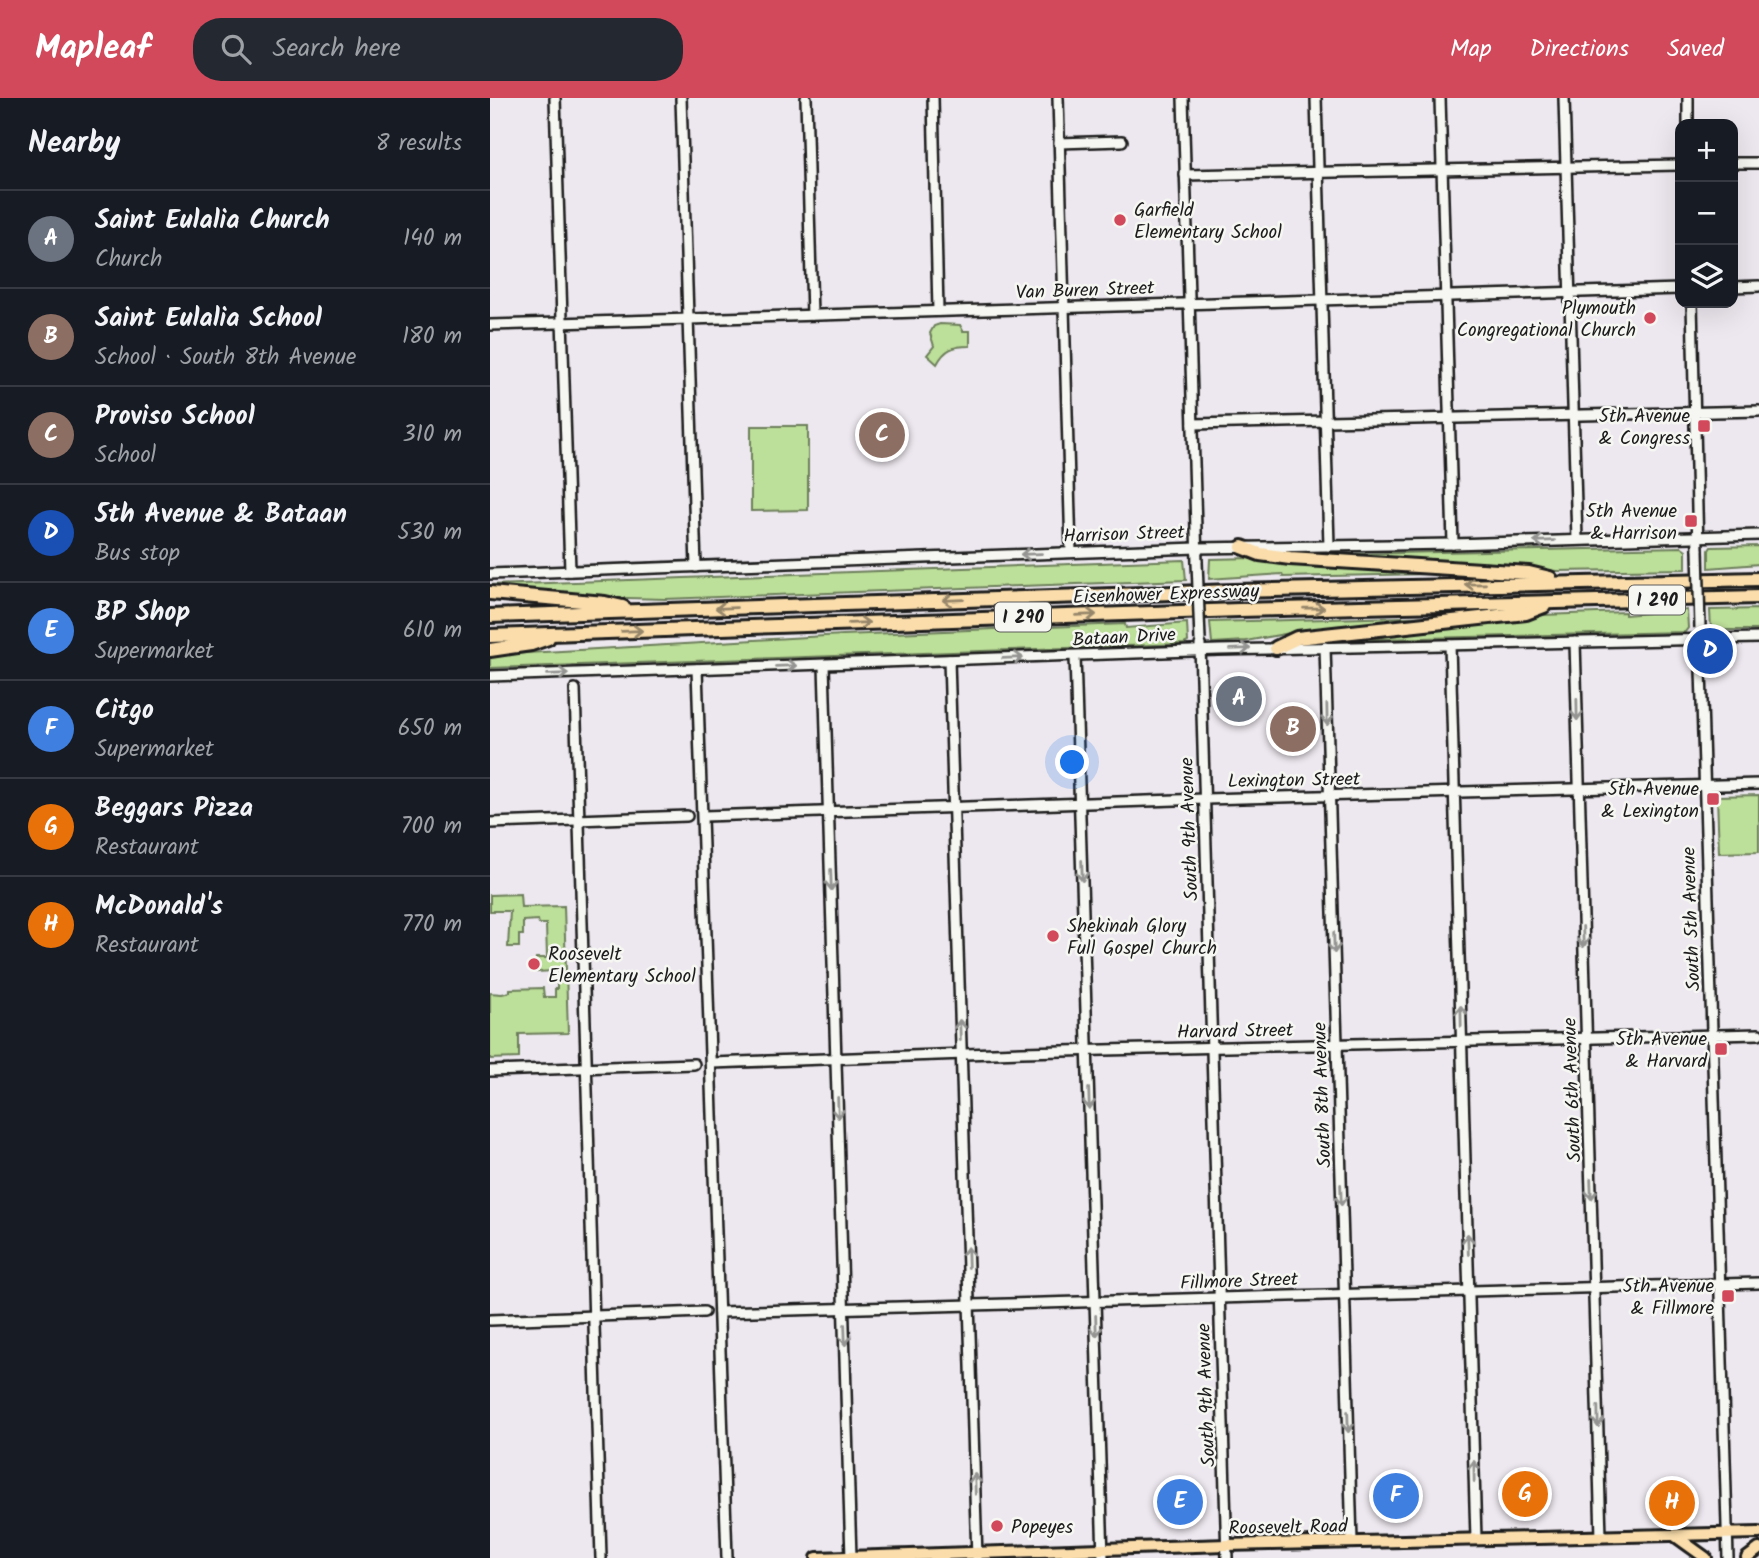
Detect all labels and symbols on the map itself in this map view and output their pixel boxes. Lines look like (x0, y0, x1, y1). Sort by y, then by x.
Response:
place label: Garfield Elementary School (1134, 196, 1282, 248)
marker: Garfield Elementary School (1112, 212, 1128, 228)
street label: Van Buren Street (1015, 274, 1156, 308)
place label: Plymouth Congregational Church (1457, 294, 1636, 346)
marker: Plymouth Congregational Church (1642, 310, 1658, 326)
place label: 5th Avenue & Congress (1599, 402, 1690, 454)
pin: C (859, 409, 905, 461)
marker: 5th Avenue & Congress (1696, 418, 1712, 434)
place label: 5th Avenue & Harrison (1586, 497, 1677, 549)
marker: 5th Avenue & Harrison (1683, 513, 1699, 529)
street label: Harrison Street (1063, 518, 1186, 552)
one-way arrow (1533, 535, 1556, 548)
one-way arrow (1019, 547, 1042, 561)
street label: Eisenhower Expressway (1072, 577, 1261, 613)
one-way arrow (1463, 578, 1486, 591)
road number: I 290 (1629, 586, 1685, 614)
one-way arrow (942, 593, 965, 606)
one-way arrow (715, 601, 738, 614)
one-way arrow (1302, 601, 1325, 615)
road number: I 290 (995, 602, 1051, 632)
one-way arrow (1075, 608, 1098, 621)
one-way arrow (847, 616, 870, 629)
street label: Bataan Drive (1072, 620, 1177, 656)
one-way arrow (620, 624, 643, 637)
pin: D (1687, 625, 1733, 677)
one-way arrow (1228, 642, 1251, 656)
one-way arrow (1001, 652, 1024, 665)
one-way arrow (774, 659, 797, 673)
one-way arrow (546, 667, 569, 680)
pin: A (1216, 673, 1262, 725)
one-way arrow (1570, 698, 1584, 721)
pin: B (1270, 703, 1316, 755)
one-way arrow (1321, 704, 1334, 727)
your location (1055, 745, 1089, 779)
street label: South 9th Avenue (1172, 756, 1207, 901)
street label: Lexington Street (1227, 765, 1361, 797)
place label: 5th Avenue & Lexington (1601, 775, 1699, 827)
marker: 5th Avenue & Lexington (1705, 791, 1721, 807)
street label: South 5th Avenue (1674, 846, 1710, 992)
one-way arrow (1075, 860, 1088, 883)
one-way arrow (824, 869, 837, 892)
place label: Shekinah Glory Full Gospel Church (1067, 912, 1217, 964)
one-way arrow (1577, 926, 1590, 949)
marker: Shekinah Glory Full Gospel Church (1045, 928, 1061, 944)
one-way arrow (1327, 931, 1340, 954)
place label: Roosevelt Elementary School (548, 940, 696, 992)
marker: Roosevelt Elementary School (526, 956, 542, 972)
one-way arrow (1454, 1005, 1467, 1028)
street label: Harvard Street (1177, 1016, 1294, 1048)
street label: South 6th Avenue (1555, 1017, 1591, 1163)
one-way arrow (954, 1018, 967, 1041)
street label: South 8th Avenue (1305, 1021, 1341, 1168)
place label: 5th Avenue & Harvard (1616, 1025, 1708, 1077)
marker: 5th Avenue & Harvard (1713, 1041, 1729, 1057)
one-way arrow (1082, 1087, 1095, 1110)
one-way arrow (831, 1096, 844, 1119)
one-way arrow (1585, 1178, 1598, 1201)
one-way arrow (1335, 1183, 1348, 1206)
one-way arrow (1461, 1233, 1475, 1256)
one-way arrow (961, 1246, 974, 1269)
street label: Fillmore Street (1180, 1265, 1299, 1299)
place label: 5th Avenue & Fillmore (1623, 1272, 1714, 1324)
marker: 5th Avenue & Fillmore (1720, 1288, 1736, 1304)
one-way arrow (1089, 1314, 1103, 1337)
street label: South 9th Avenue (1189, 1322, 1224, 1467)
one-way arrow (838, 1323, 851, 1346)
one-way arrow (1591, 1405, 1605, 1428)
one-way arrow (1342, 1410, 1355, 1433)
one-way arrow (1467, 1460, 1481, 1483)
pin: G (1502, 1468, 1548, 1520)
pin: F (1373, 1470, 1419, 1522)
one-way arrow (968, 1473, 981, 1496)
pin: E (1157, 1476, 1203, 1528)
pin: H (1649, 1477, 1695, 1529)
street label: Roosevelt Road (1228, 1512, 1348, 1544)
place label: Popeyes (1011, 1513, 1073, 1543)
marker: Popeyes (989, 1518, 1005, 1534)

